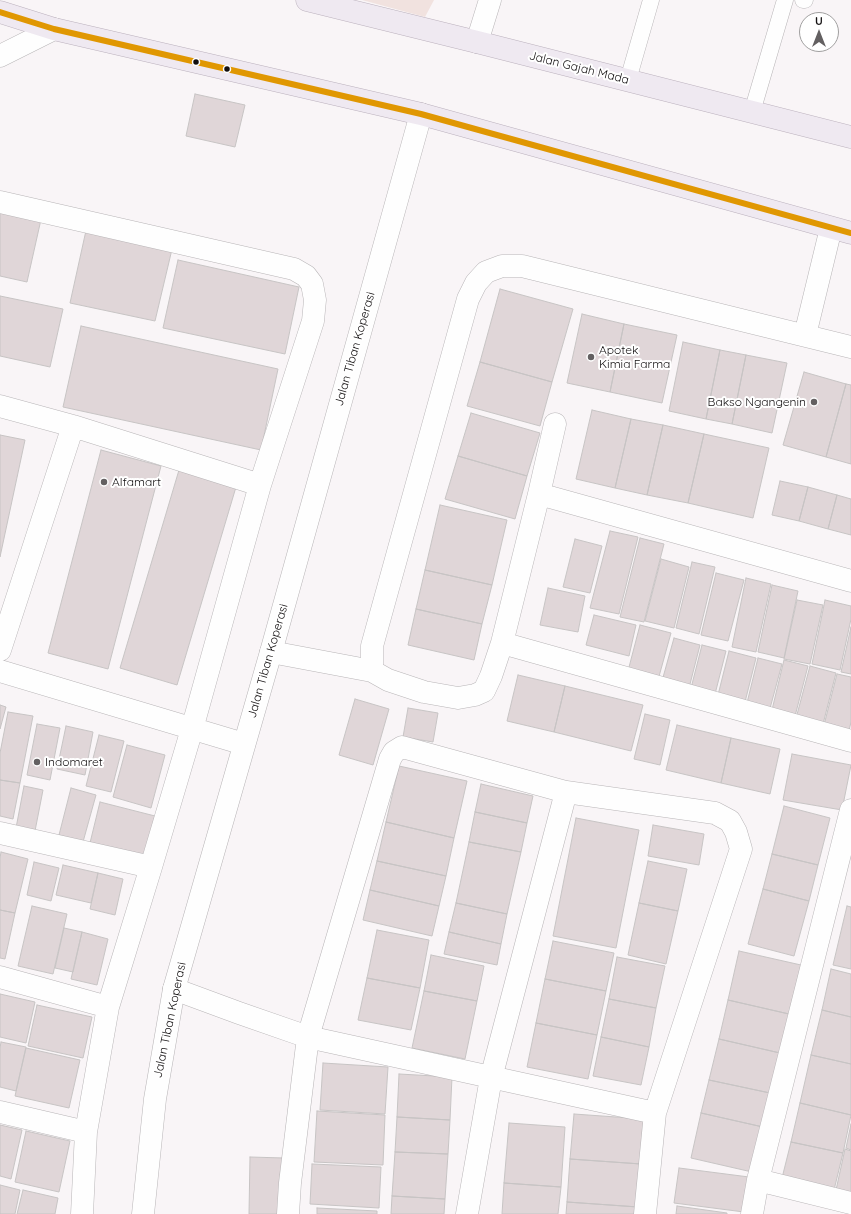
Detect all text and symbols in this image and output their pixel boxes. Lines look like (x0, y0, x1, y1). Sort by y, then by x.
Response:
north arrow (799, 12, 839, 52)
text: U (815, 14, 823, 28)
street label: Jalan Gajah Mada (528, 49, 630, 87)
unlabelled marker (191, 57, 201, 67)
unlabelled marker (222, 64, 232, 74)
street label: Jalan Tiban Koperasi (332, 290, 378, 408)
place label: Apotek Kimia Farma (599, 343, 670, 371)
marker: Apotek Kimia Farma (586, 352, 596, 362)
place label: Bakso Ngangenin (708, 395, 806, 409)
marker: Bakso Ngangenin (809, 397, 819, 407)
place label: Alfamart (112, 475, 161, 489)
marker: Alfamart (99, 477, 109, 487)
street label: Jalan Tiban Koperasi (245, 602, 291, 720)
place label: Indomaret (45, 755, 103, 769)
marker: Indomaret (32, 757, 42, 767)
street label: Jalan Tiban Koperasi (151, 961, 189, 1079)

